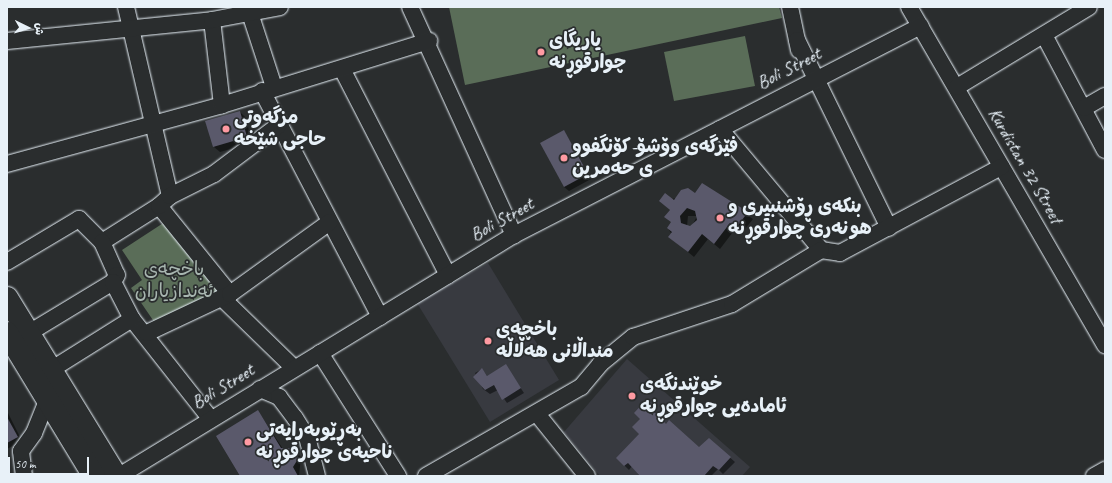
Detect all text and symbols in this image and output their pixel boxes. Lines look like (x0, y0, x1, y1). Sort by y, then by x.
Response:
north arrow (8, 8, 48, 48)
text: ش (32, 22, 47, 36)
place label: یاریگای چوارقوڕنە (549, 30, 626, 74)
street label: Boli Street (753, 43, 825, 95)
marker: یاریگای چوارقوڕنە (536, 47, 546, 57)
street label: Kurdistan 32 Street (983, 104, 1067, 228)
place label: مزگەوتی حاجی شێخە (234, 107, 326, 151)
marker: مزگەوتی حاجی شێخە (221, 124, 231, 134)
place label: فێرگەی وۆشۆ-کۆنگفوو ی حەمرین (572, 136, 738, 180)
marker: فێرگەی وۆشۆ-کۆنگفوو ی حەمرین (559, 153, 569, 163)
street label: Boli Street (466, 193, 538, 247)
place label: بنکەی ڕۆشنبیری و هونەری چوارقوڕنە (728, 196, 872, 240)
marker: بنکەی ڕۆشنبیری و هونەری چوارقوڕنە (715, 213, 725, 223)
park label: باخچەی ئەندازیاران (135, 259, 213, 303)
place label: باخچەی منداڵانی هەڵاڵە (496, 319, 614, 363)
marker: باخچەی منداڵانی هەڵاڵە (483, 336, 493, 346)
street label: Boli Street (187, 359, 259, 415)
place label: خوێندنگەی ئامادەیی چوارقوڕنە (640, 374, 786, 418)
marker: خوێندنگەی ئامادەیی چوارقوڕنە (627, 391, 637, 401)
place label: بەڕێوبەرایەتی ناحیەی چوارقوڕنە (256, 420, 392, 464)
marker: بەڕێوبەرایەتی ناحیەی چوارقوڕنە (243, 437, 253, 447)
scale bar (10, 449, 91, 475)
text: 50 m (15, 456, 35, 472)

